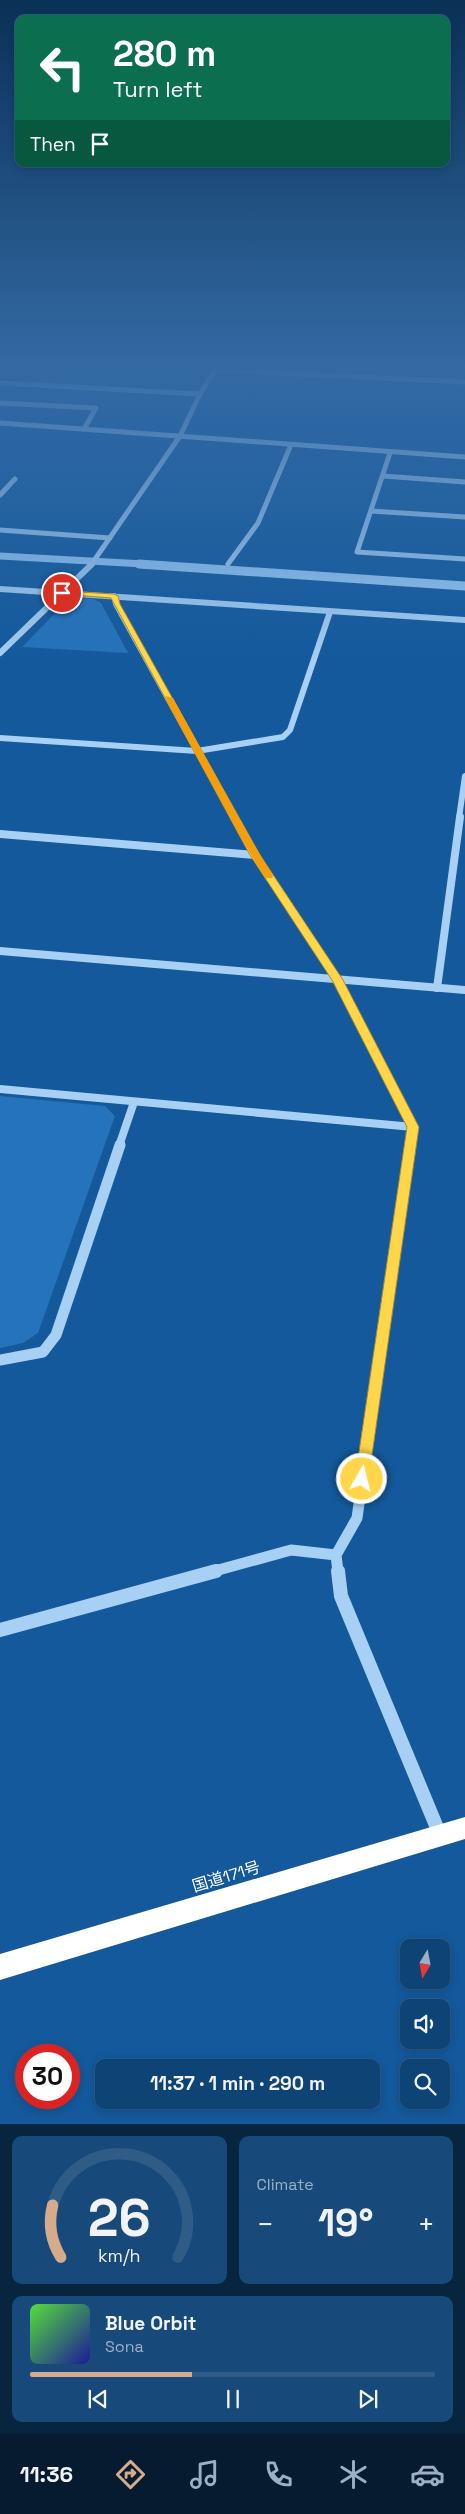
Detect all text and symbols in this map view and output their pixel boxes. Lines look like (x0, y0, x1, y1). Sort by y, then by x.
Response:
text: 280 m (113, 32, 216, 76)
icon: left (30, 35, 95, 100)
text: Turn left (113, 75, 203, 103)
icon: arrive (86, 130, 114, 158)
text: Then (30, 132, 76, 157)
pin (41, 572, 83, 614)
icon: arrive (48, 579, 76, 607)
position arrow (335, 1452, 387, 1504)
street label: 国道171号 (189, 1856, 263, 1897)
north arrow (400, 1939, 450, 1989)
map controls (400, 1939, 450, 2109)
button: sound (400, 1999, 450, 2049)
speed limit sign: 30 (15, 2044, 80, 2109)
button: search (400, 2059, 450, 2109)
text: 11:37 · 1 min · 290 m (150, 2071, 325, 2096)
text: Climate (257, 2174, 314, 2195)
text: 26 (88, 2185, 151, 2251)
text: 19° (318, 2199, 374, 2247)
text: − (257, 2206, 274, 2242)
text: + (418, 2206, 435, 2242)
text: km/h (98, 2244, 141, 2267)
text: Blue Orbit (105, 2311, 196, 2336)
text: Sona (105, 2336, 144, 2357)
icon: previous (84, 2385, 112, 2413)
icon: pause (219, 2385, 247, 2413)
icon: next (354, 2385, 382, 2413)
icon: directions (113, 2457, 148, 2492)
icon: music (187, 2457, 222, 2492)
icon: phone (261, 2457, 296, 2492)
icon: climate (336, 2457, 371, 2492)
icon: car (410, 2457, 445, 2492)
text: 11:36 (20, 2460, 73, 2488)

